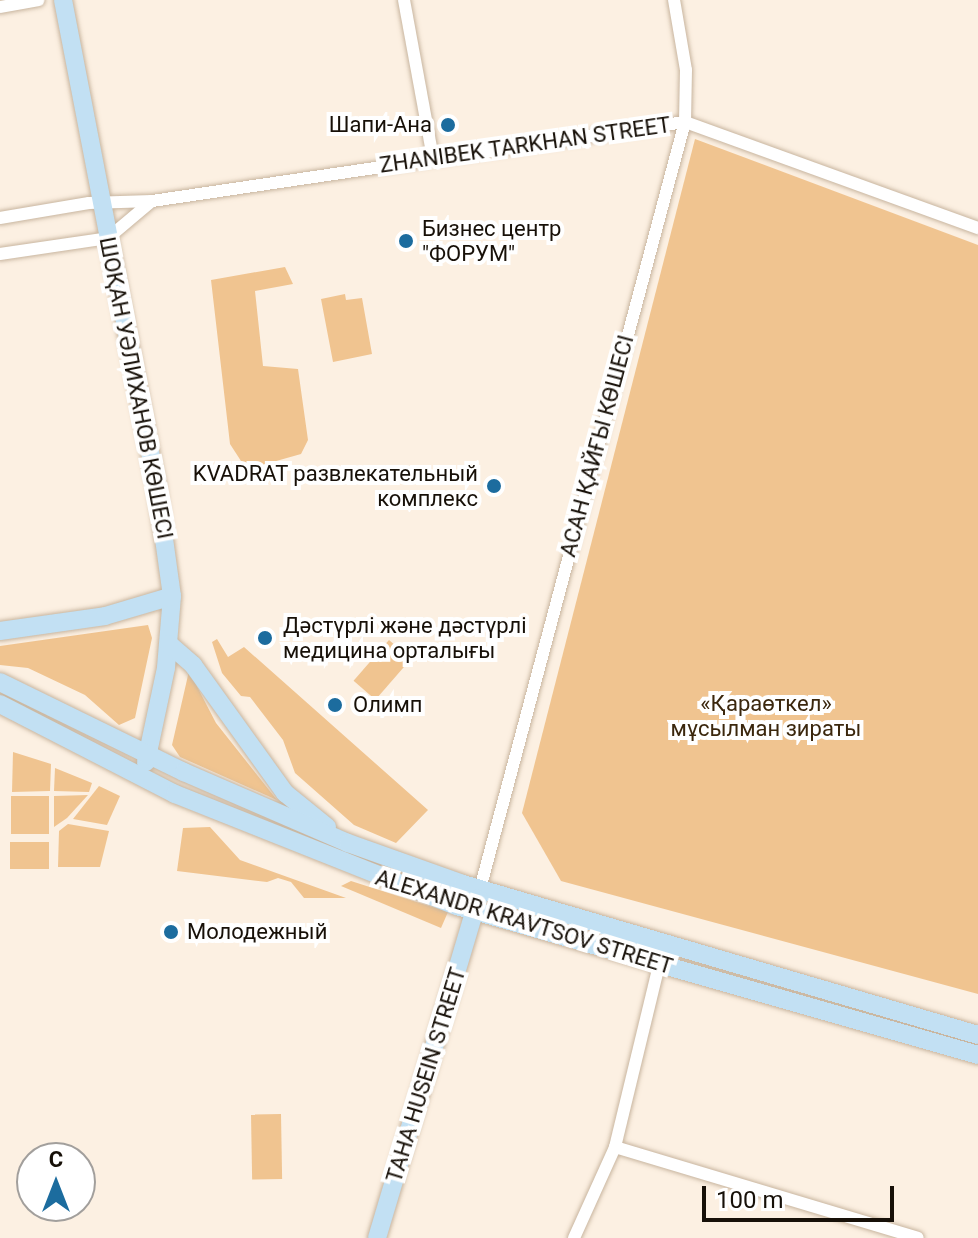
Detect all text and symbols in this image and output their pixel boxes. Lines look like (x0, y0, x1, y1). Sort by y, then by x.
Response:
street label: ZHANIBEK TARKHAN STREET (378, 111, 672, 179)
place label: Шапи-Ана (329, 112, 432, 138)
marker: Шапи-Ана (439, 116, 457, 134)
place label: Бизнес центр "ФОРУМ" (422, 215, 561, 266)
marker: Бизнес центр "ФОРУМ" (397, 232, 415, 250)
street label: ШОҚАН УӘЛИХАНОВ КӨШЕСІ (94, 235, 178, 541)
street label: АСАН ҚАЙҒЫ КӨШЕСІ (555, 332, 639, 560)
place label: KVADRAT развлекательный комплекс (192, 460, 478, 512)
marker: KVADRAT развлекательный комплекс (485, 477, 503, 495)
place label: Дәстүрлі және дәстүрлі медицина орталығы (283, 612, 527, 664)
marker: Дәстүрлі және дәстүрлі медицина орталығы (254, 627, 276, 649)
park label: «Қараөткел» мұсылман зираты (671, 690, 861, 742)
place label: Олимп (353, 692, 423, 718)
marker: Олимп (324, 694, 346, 716)
street label: ALEXANDR KRAVTSOV STREET (372, 864, 676, 980)
place label: Молодежный (187, 919, 327, 945)
marker: Молодежный (162, 923, 180, 941)
street label: TAHA HUSEIN STREET (381, 964, 471, 1186)
north arrow (16, 1142, 96, 1222)
text: С (49, 1147, 63, 1172)
scale bar (706, 1170, 898, 1220)
text: 100 m (716, 1186, 783, 1214)

